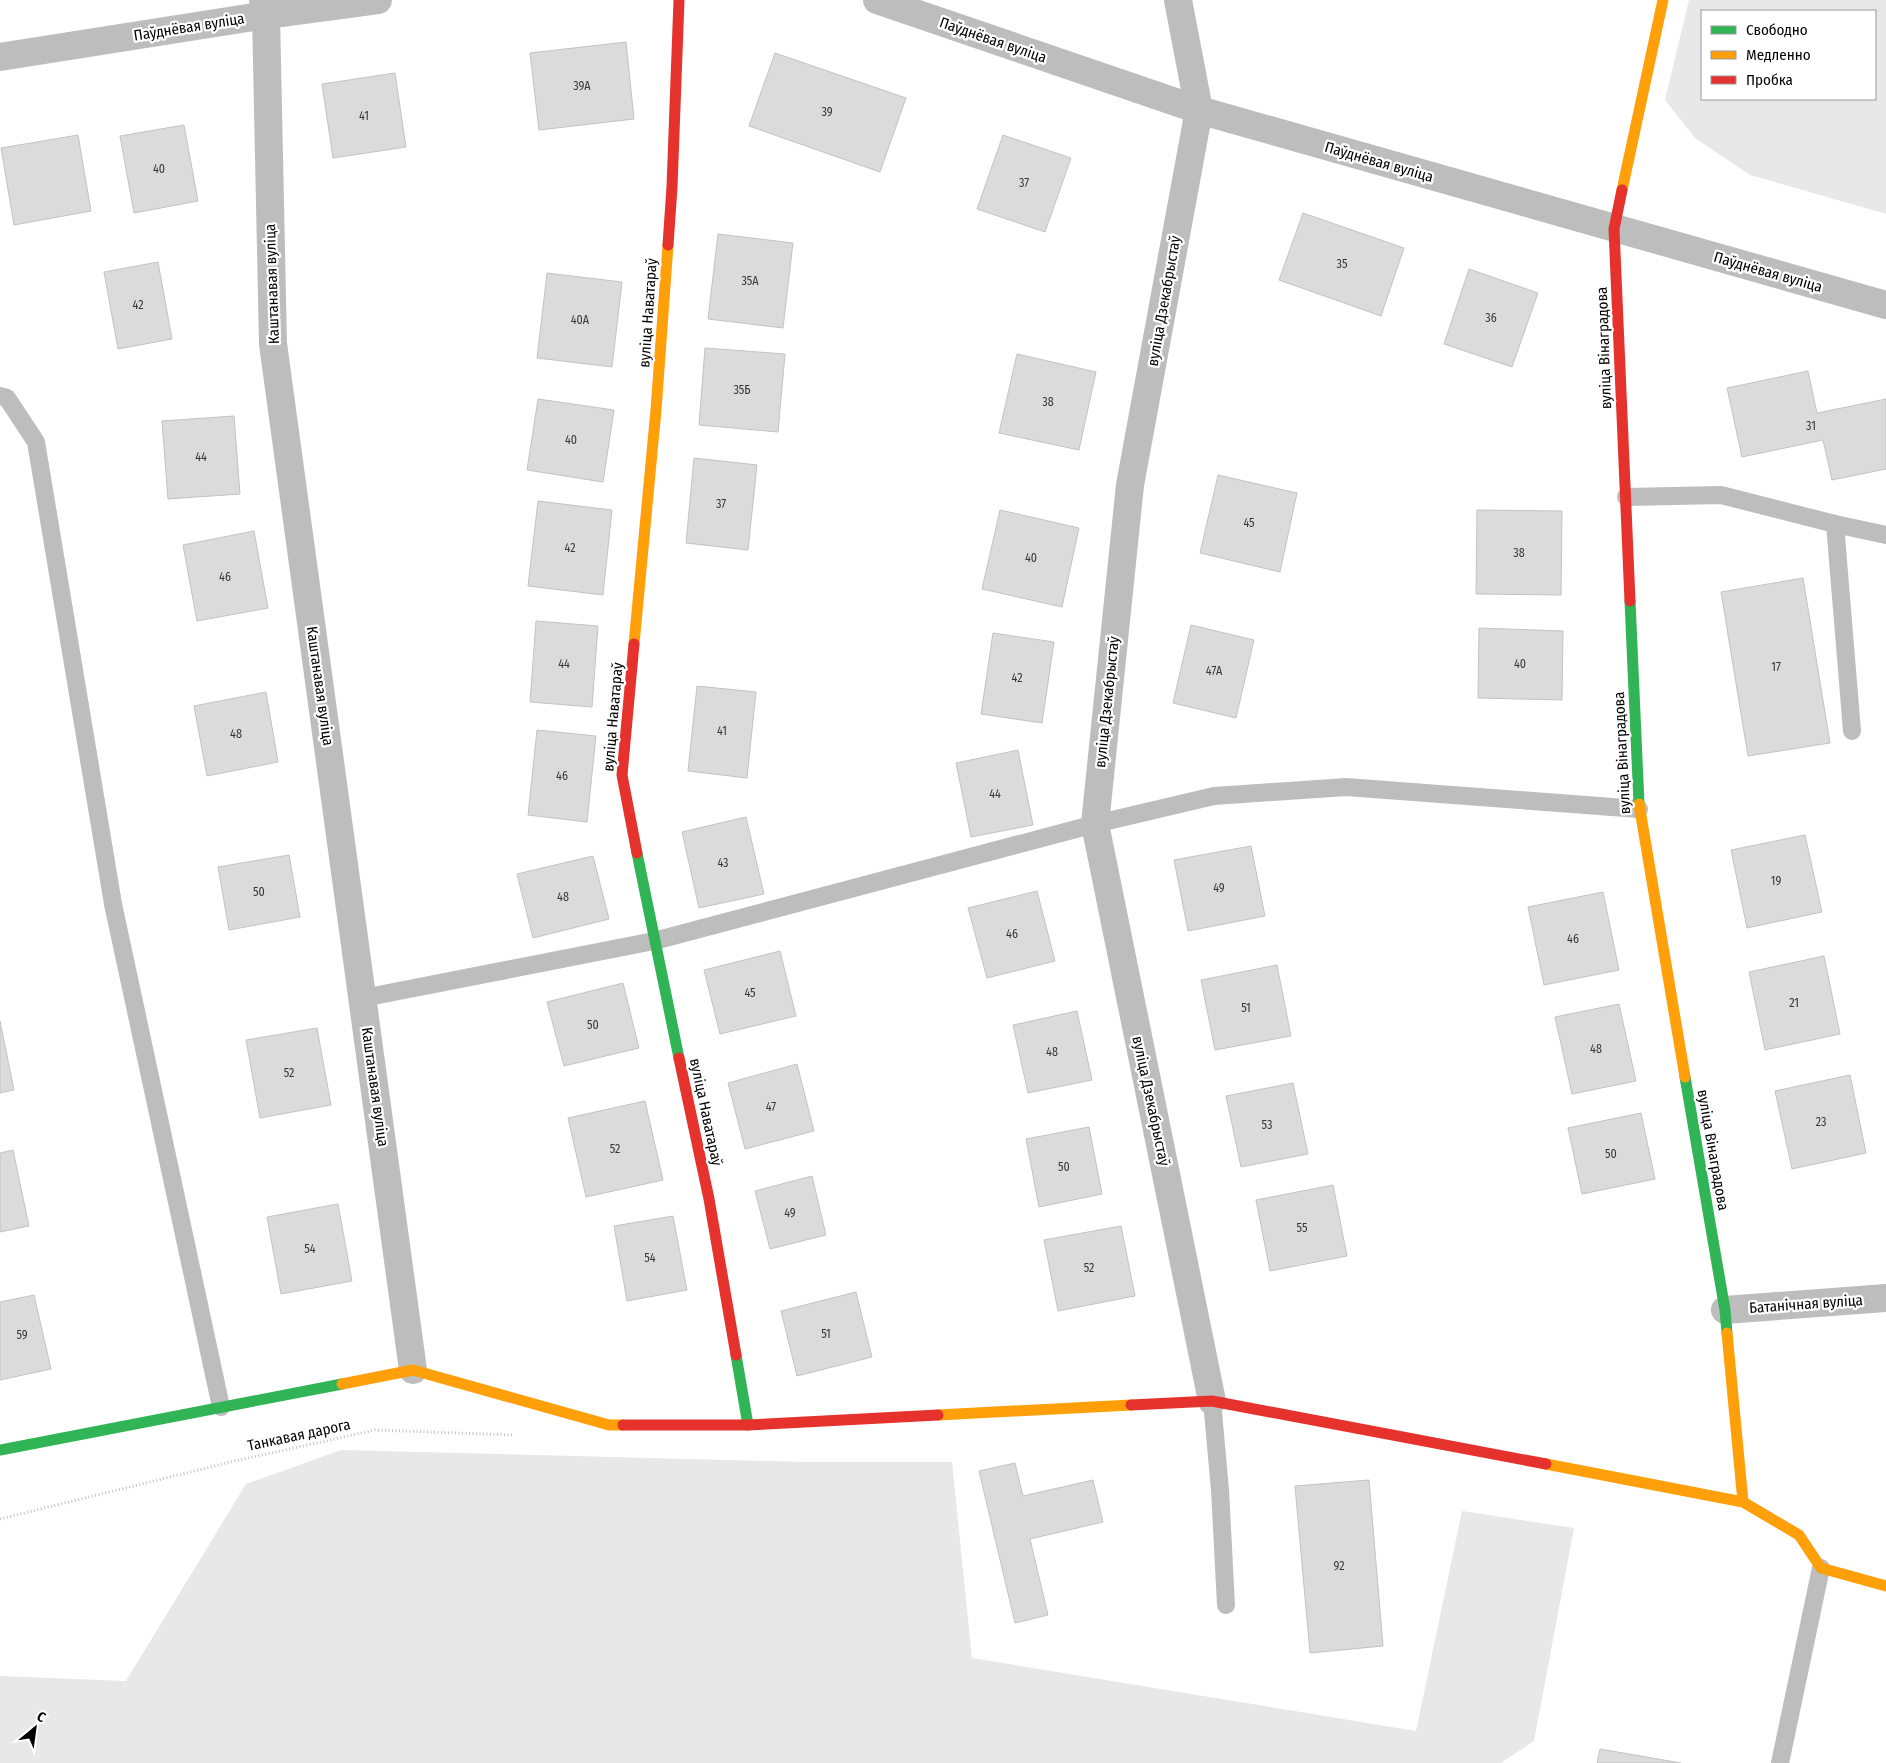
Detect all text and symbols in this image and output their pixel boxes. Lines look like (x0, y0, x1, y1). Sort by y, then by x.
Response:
street label: Паўднёвая вуліца (132, 9, 246, 45)
legend (1701, 10, 1876, 100)
street label: Паўднёвая вуліца (937, 13, 1049, 67)
text: Свободно (1746, 21, 1808, 39)
text: Медленно (1746, 46, 1811, 64)
text: Пробка (1746, 71, 1793, 89)
house number: 39А (573, 79, 591, 93)
house number: 39 (821, 105, 833, 119)
house number: 41 (359, 109, 369, 123)
street label: Паўднёвая вуліца (1323, 138, 1435, 186)
house number: 40 (153, 162, 165, 176)
house number: 37 (1019, 176, 1029, 190)
street label: Каштанавая вуліца (261, 223, 283, 345)
street label: вуліца Дзекабрыстаў (1144, 234, 1184, 368)
street label: Паўднёвая вуліца (1712, 248, 1824, 296)
street label: вуліца Наватараў (635, 257, 661, 368)
house number: 35 (1337, 257, 1348, 271)
house number: 35А (741, 274, 759, 288)
street label: вуліца Вінаградова (1593, 286, 1615, 410)
house number: 42 (133, 298, 143, 312)
house number: 36 (1485, 311, 1497, 325)
house number: 40А (571, 313, 590, 327)
house number: 35Б (733, 383, 751, 397)
house number: 38 (1042, 395, 1054, 409)
house number: 31 (1806, 419, 1816, 433)
house number: 40 (565, 433, 577, 447)
house number: 44 (195, 450, 207, 464)
house number: 37 (716, 497, 726, 511)
house number: 45 (1243, 516, 1255, 530)
house number: 42 (565, 541, 575, 555)
house number: 38 (1513, 546, 1525, 560)
house number: 40 (1025, 551, 1037, 565)
house number: 46 (219, 570, 231, 584)
street label: Каштанавая вуліца (303, 625, 337, 747)
street label: вуліца Дзекабрыстаў (1091, 635, 1123, 769)
house number: 44 (558, 657, 570, 671)
house number: 40 (1514, 657, 1526, 671)
house number: 17 (1771, 660, 1781, 674)
street label: вуліца Наватараў (599, 661, 627, 772)
house number: 47А (1206, 664, 1223, 678)
house number: 42 (1012, 671, 1022, 685)
street label: вуліца Вінаградова (1610, 691, 1634, 815)
house number: 41 (717, 724, 727, 738)
house number: 48 (230, 727, 242, 741)
house number: 46 (556, 769, 568, 783)
house number: 44 (989, 787, 1001, 801)
house number: 43 (717, 856, 729, 870)
house number: 19 (1771, 874, 1781, 888)
house number: 49 (1213, 881, 1225, 895)
house number: 50 (253, 885, 265, 899)
house number: 48 (557, 890, 569, 904)
house number: 46 (1006, 927, 1018, 941)
house number: 46 (1567, 932, 1579, 946)
house number: 45 (744, 986, 756, 1000)
house number: 21 (1789, 996, 1799, 1010)
house number: 51 (1241, 1001, 1251, 1015)
house number: 50 (587, 1018, 599, 1032)
street label: Каштанавая вуліца (358, 1026, 392, 1148)
street label: вуліца Дзекабрыстаў (1128, 1034, 1174, 1168)
house number: 48 (1590, 1042, 1602, 1056)
house number: 48 (1046, 1045, 1058, 1059)
street label: вуліца Наватараў (686, 1057, 726, 1168)
house number: 52 (284, 1066, 294, 1080)
street label: вуліца Вінаградова (1693, 1088, 1733, 1212)
house number: 47 (766, 1100, 776, 1114)
house number: 23 (1816, 1115, 1826, 1129)
house number: 53 (1262, 1118, 1272, 1132)
house number: 52 (610, 1142, 620, 1156)
house number: 50 (1605, 1147, 1617, 1161)
house number: 50 (1058, 1160, 1070, 1174)
house number: 49 (784, 1206, 796, 1220)
house number: 55 (1297, 1221, 1308, 1235)
house number: 54 (304, 1242, 316, 1256)
house number: 54 (644, 1251, 656, 1265)
house number: 52 (1084, 1261, 1094, 1275)
street label: Батанічная вуліца (1749, 1291, 1863, 1317)
house number: 51 (821, 1327, 831, 1341)
house number: 59 (16, 1328, 28, 1342)
street label: Танкавая дарога (246, 1415, 352, 1455)
house number: 92 (1334, 1559, 1344, 1573)
north arrow (10, 1703, 60, 1753)
text: С (34, 1708, 49, 1727)

